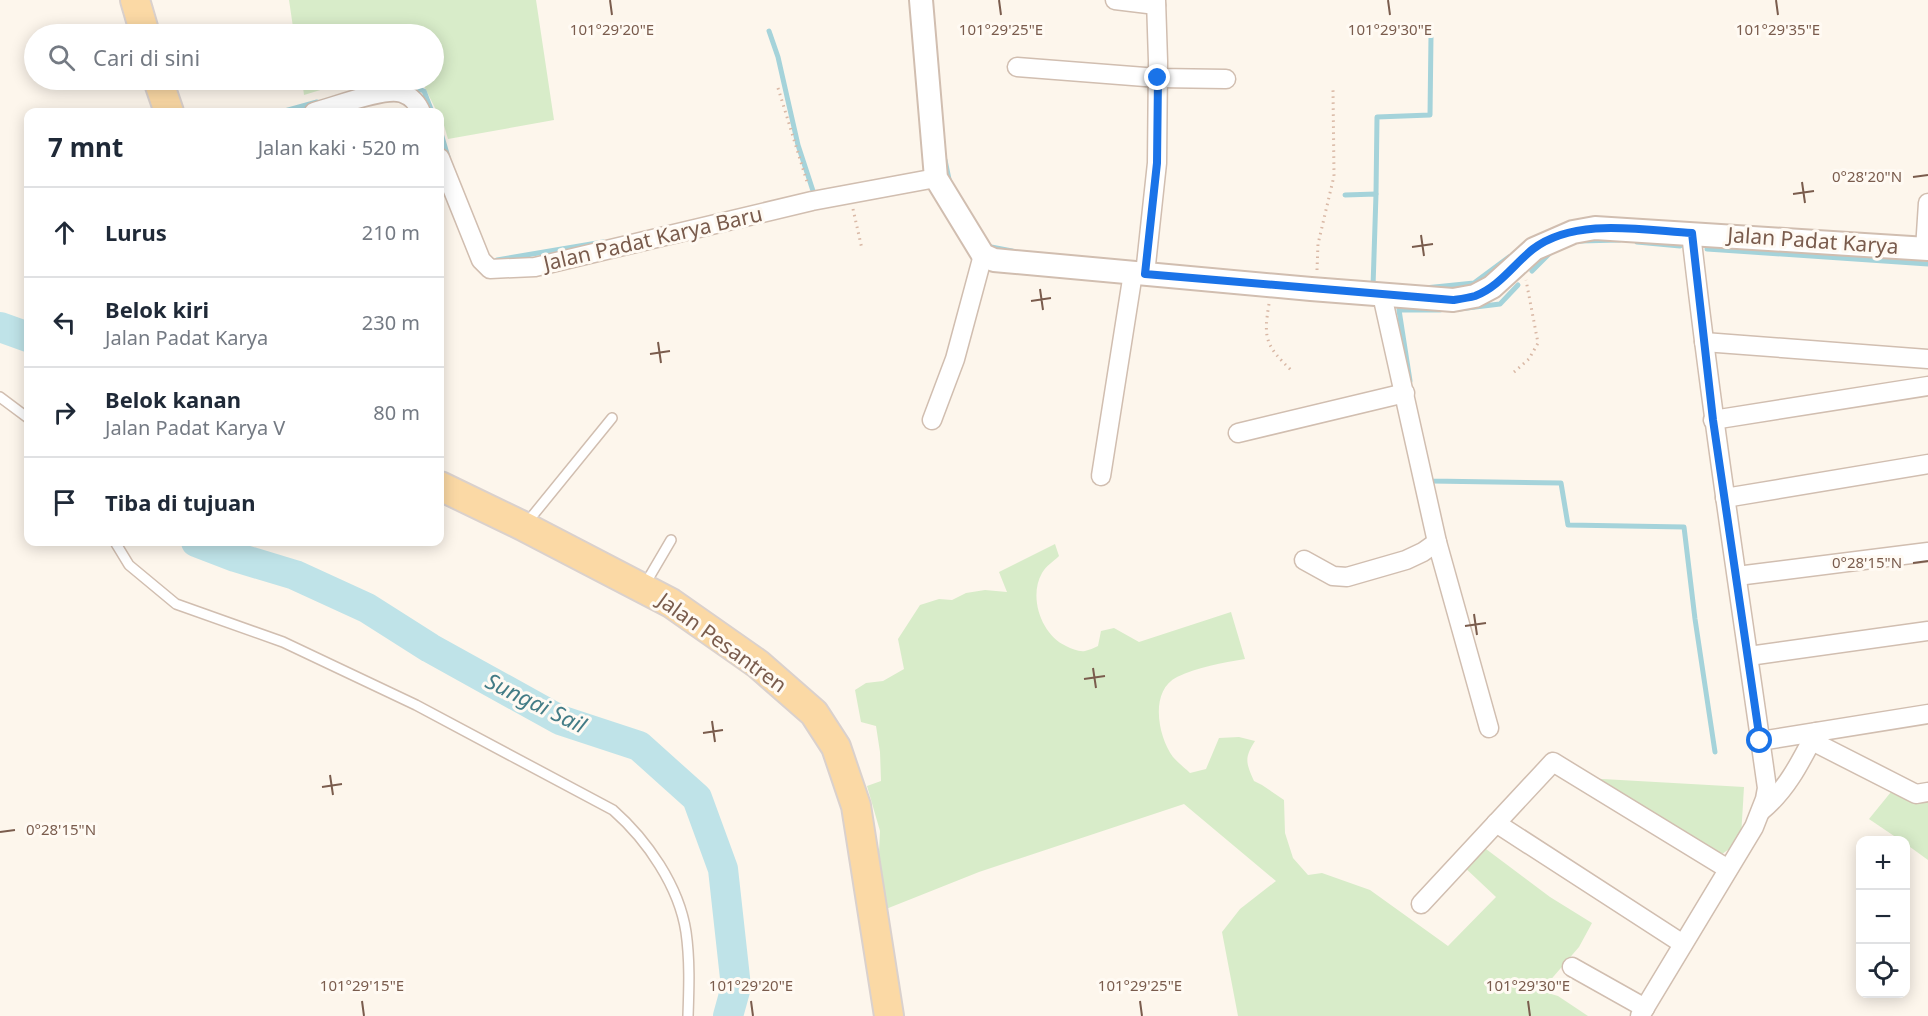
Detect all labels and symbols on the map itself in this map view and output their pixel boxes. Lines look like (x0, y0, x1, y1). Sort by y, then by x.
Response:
text: 101°29'20"E (570, 19, 654, 39)
text: 101°29'25"E (959, 19, 1043, 39)
text: 101°29'30"E (1348, 19, 1432, 39)
text: 101°29'35"E (1736, 19, 1820, 39)
route end (1144, 64, 1170, 90)
text: 0°28'20"N (1832, 166, 1902, 186)
street label: Jalan Padat Karya Baru (539, 199, 765, 277)
street label: Jalan Padat Karya (1725, 220, 1900, 260)
text: 0°28'15"N (1832, 552, 1902, 572)
street label: Jalan Pesantren (651, 585, 793, 699)
water label: Sungai Sail (481, 665, 593, 740)
route start (1746, 727, 1772, 753)
text: 0°28'15"N (26, 819, 96, 839)
text: 101°29'15"E (320, 975, 404, 995)
text: 101°29'20"E (709, 975, 793, 995)
text: 101°29'25"E (1098, 975, 1182, 995)
text: 101°29'30"E (1486, 975, 1570, 995)

